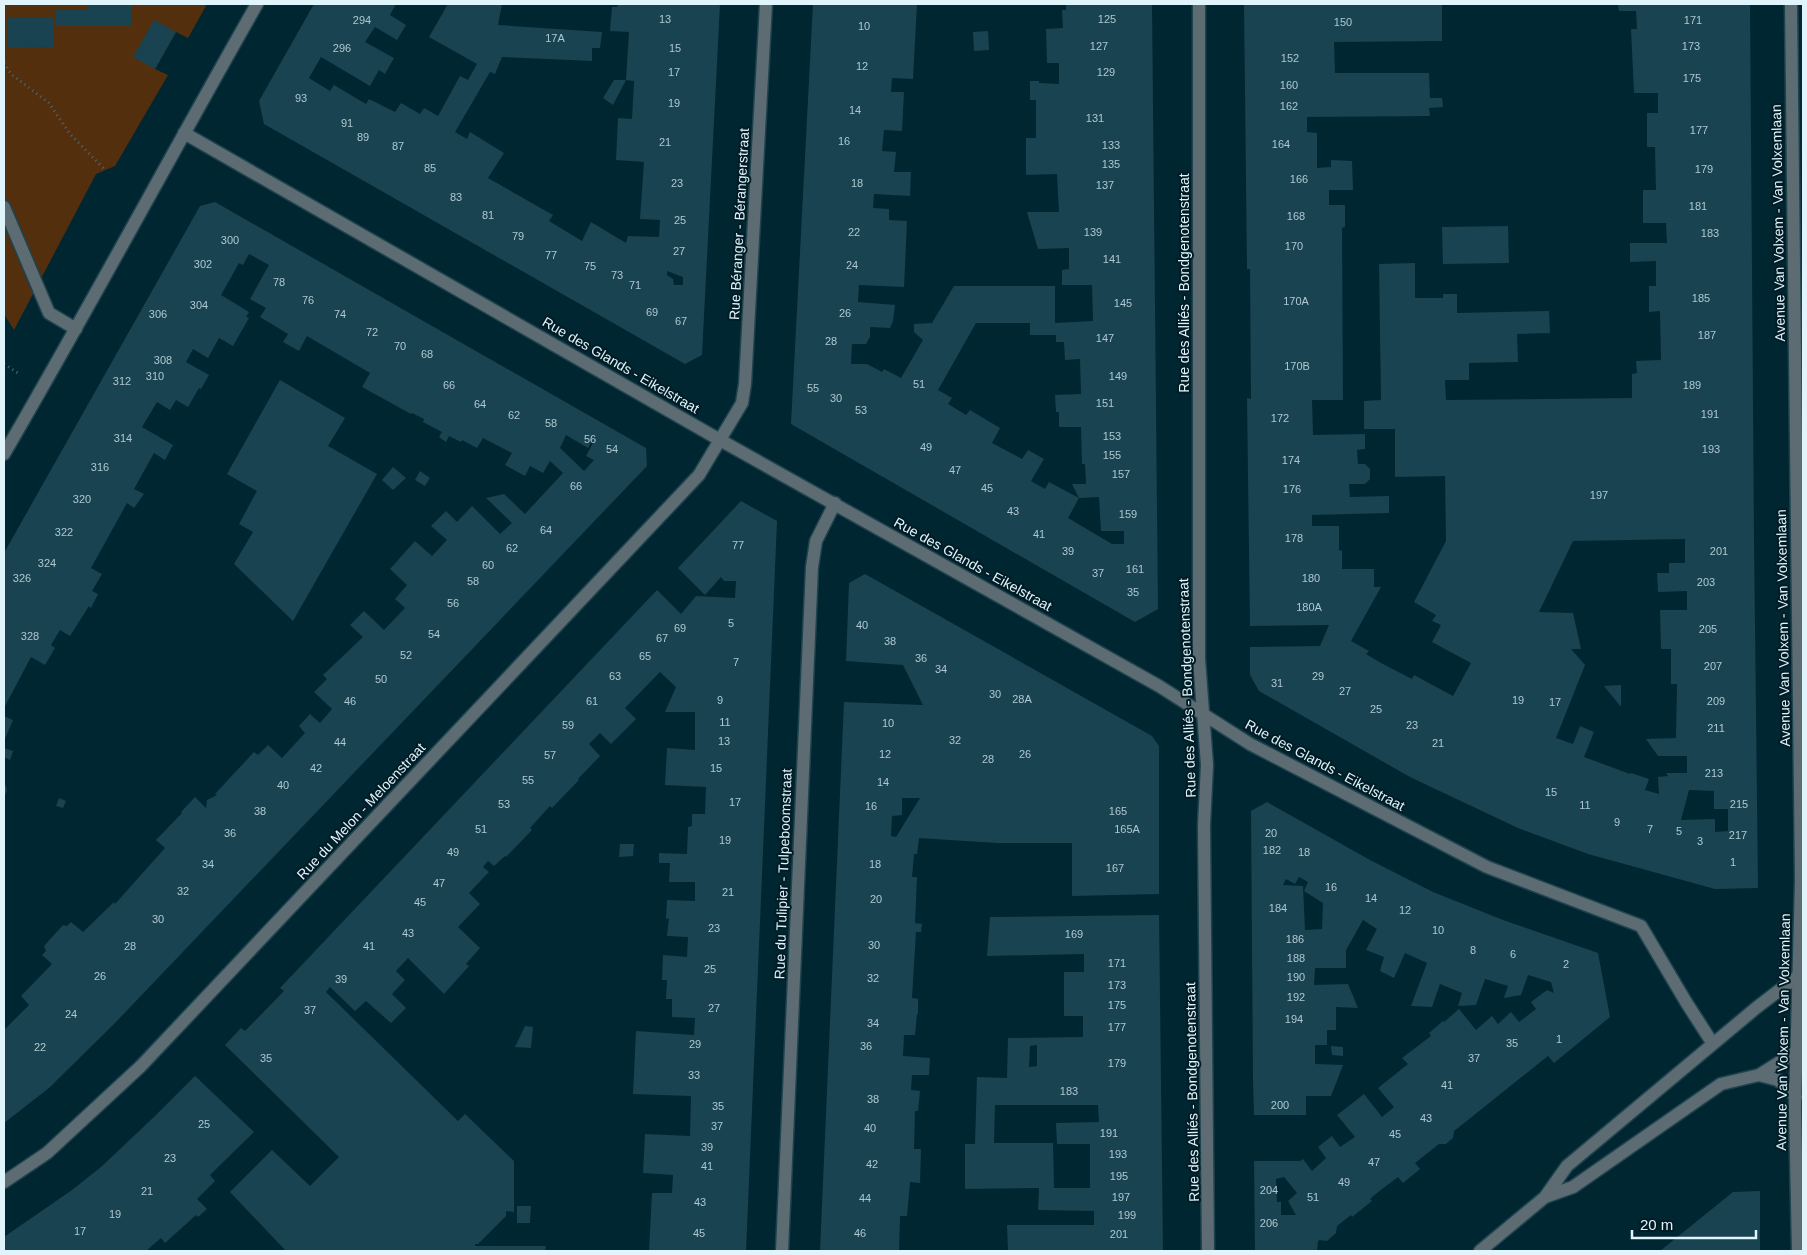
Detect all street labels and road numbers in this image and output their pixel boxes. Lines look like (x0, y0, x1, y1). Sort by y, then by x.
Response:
street label: Avenue Van Volxem - Van Volxemlaan (1768, 104, 1788, 342)
street label: Rue Béranger - Bérangerstraat (726, 127, 752, 320)
street label: Rue des Alliés - Bondgenotenstraat (1176, 173, 1192, 393)
street label: Rue des Glands - Eikelstraat (540, 314, 702, 417)
street label: Avenue Van Volxem - Van Volxemlaan (1773, 509, 1793, 747)
street label: Rue des Glands - Eikelstraat (891, 514, 1055, 614)
street label: Rue des Alliés - Bondgenotenstraat (1175, 578, 1199, 798)
street label: Rue des Glands - Eikelstraat (1243, 716, 1408, 814)
street label: Rue du Melon - Meloenstraat (294, 739, 428, 882)
street label: Rue du Tulipier - Tulpeboomstraat (771, 768, 795, 980)
street label: Avenue Van Volxem - Van Volxemlaan (1773, 913, 1793, 1151)
street label: Rue des Alliés - Bondgenotenstraat (1182, 982, 1202, 1202)

